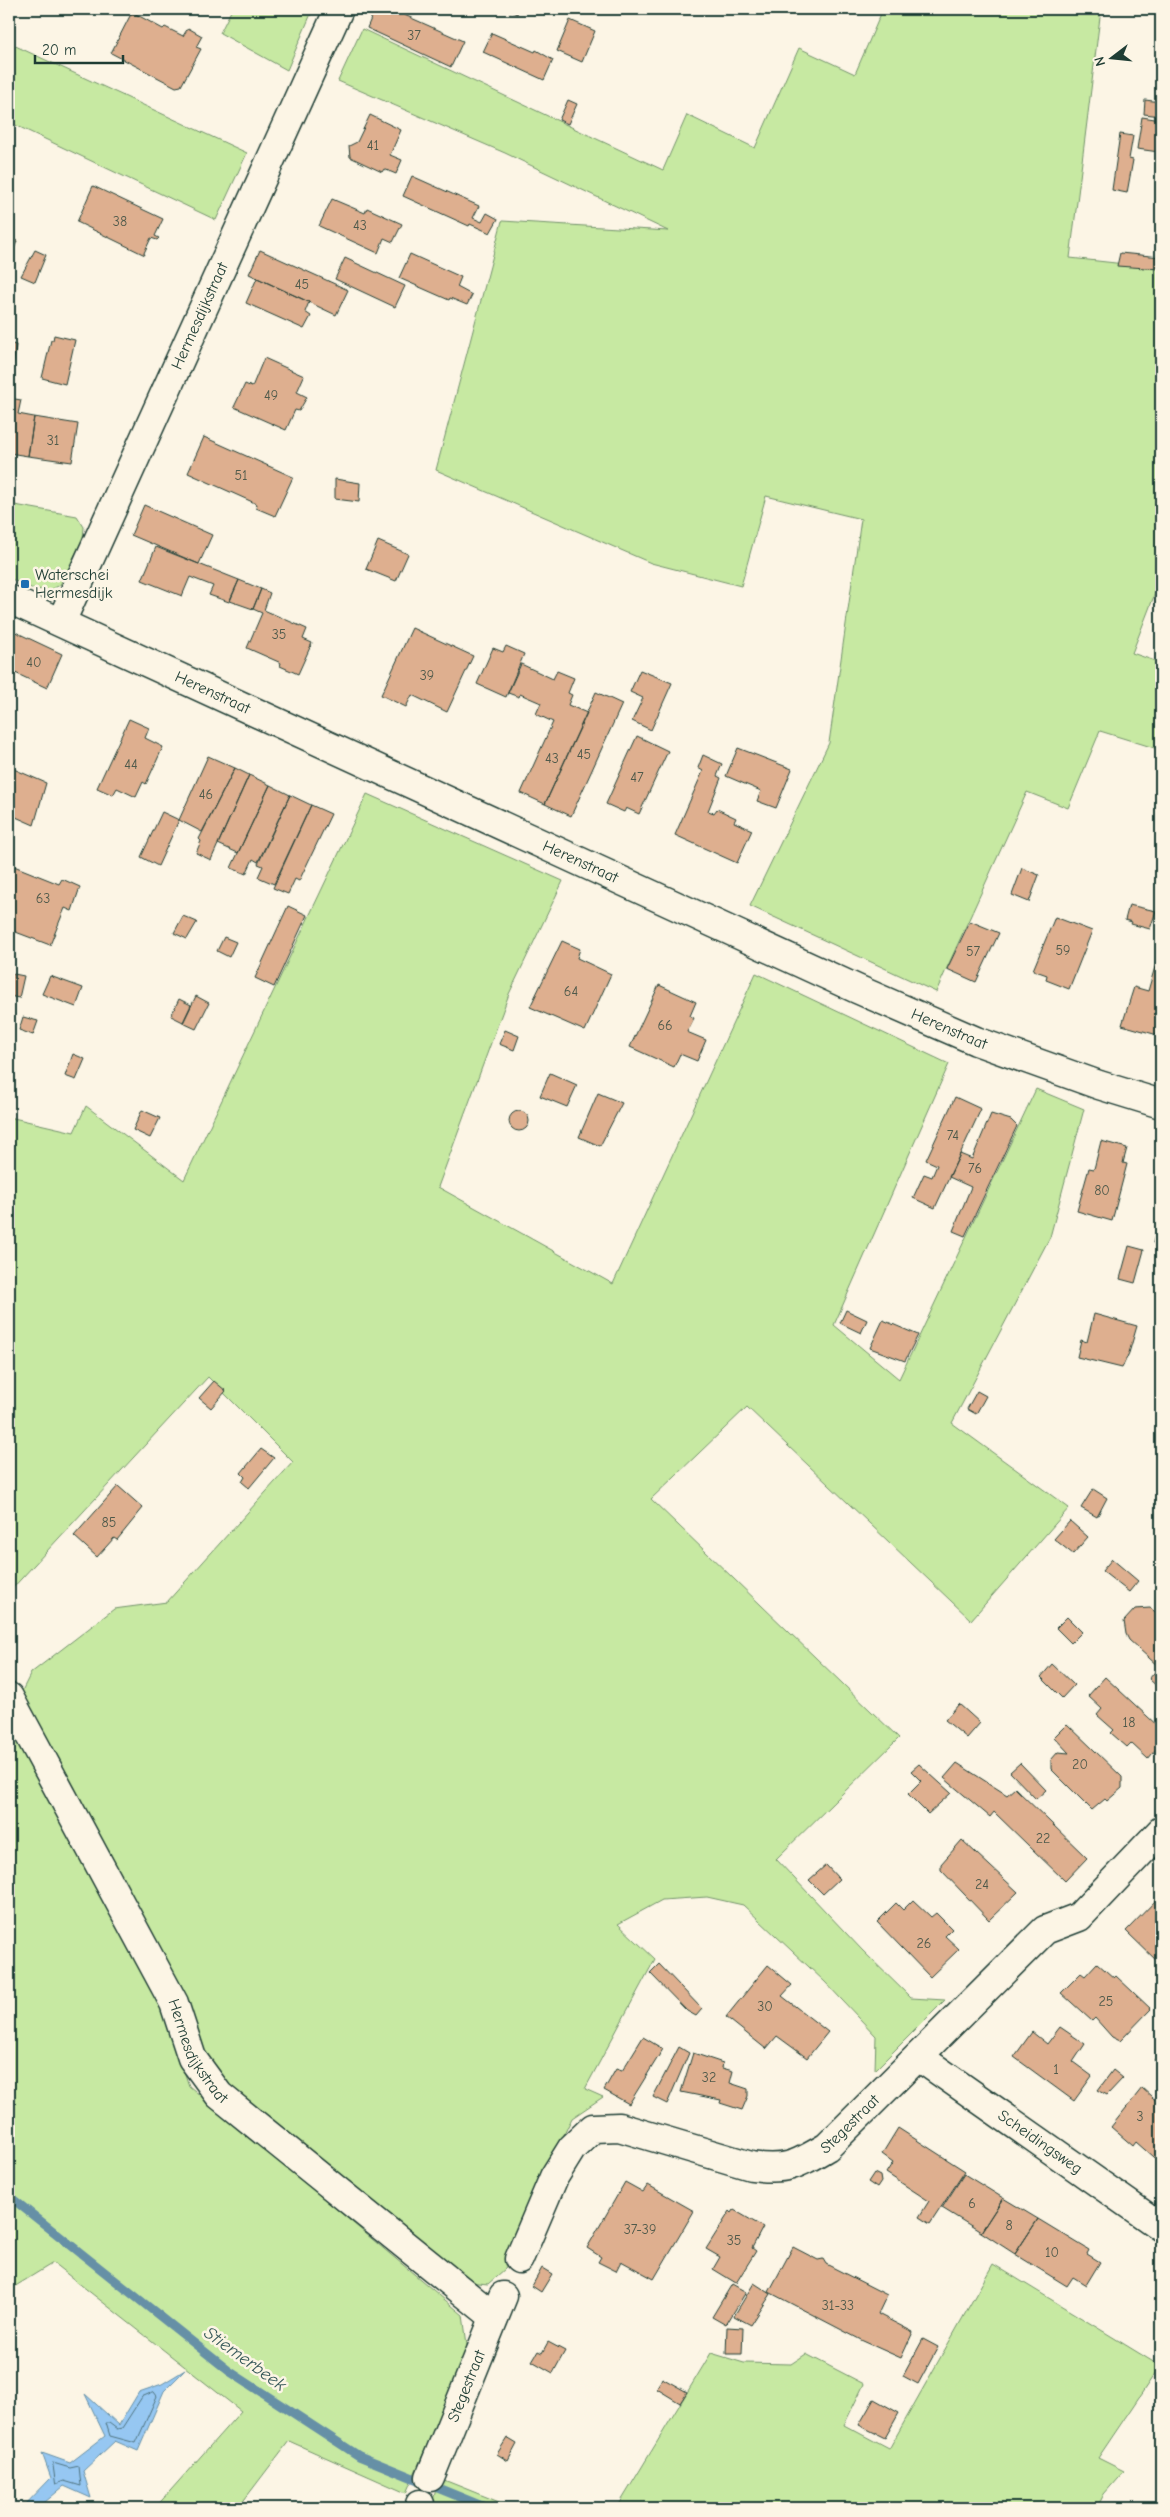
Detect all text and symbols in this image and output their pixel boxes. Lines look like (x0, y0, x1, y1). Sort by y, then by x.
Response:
house number: 37 (407, 27, 421, 44)
scale bar (35, 32, 122, 64)
north arrow (1088, 32, 1138, 82)
text: 20 m (42, 41, 76, 59)
text: N (1091, 55, 1109, 68)
house number: 41 (367, 137, 379, 154)
house number: 38 (113, 213, 127, 230)
house number: 43 (353, 217, 367, 234)
street label: Hermesdijkstraat (168, 259, 232, 372)
house number: 45 (295, 276, 309, 293)
house number: 49 (264, 387, 278, 404)
house number: 31 (47, 432, 59, 449)
house number: 51 (234, 467, 248, 484)
place label: Waterschei Hermesdijk (35, 566, 113, 602)
marker: Waterschei Hermesdijk (19, 578, 31, 590)
house number: 35 (272, 626, 286, 643)
house number: 40 (26, 654, 42, 671)
house number: 39 (420, 667, 434, 684)
street label: Herenstraat (172, 668, 253, 718)
house number: 45 (577, 746, 591, 763)
house number: 43 (545, 750, 559, 767)
house number: 44 (124, 756, 138, 773)
house number: 47 (630, 769, 644, 786)
house number: 46 (199, 786, 213, 803)
street label: Herenstraat (540, 837, 621, 887)
house number: 63 (36, 890, 50, 907)
house number: 59 (1055, 942, 1071, 959)
house number: 57 (966, 943, 980, 960)
house number: 64 (564, 983, 578, 1000)
street label: Herenstraat (908, 1005, 990, 1053)
house number: 66 (657, 1017, 673, 1034)
house number: 74 (947, 1127, 959, 1144)
house number: 76 (968, 1160, 982, 1177)
house number: 80 (1094, 1182, 1110, 1199)
house number: 85 (102, 1514, 116, 1531)
house number: 18 (1123, 1714, 1135, 1731)
house number: 20 (1072, 1756, 1088, 1773)
house number: 22 (1036, 1830, 1050, 1847)
house number: 24 (975, 1876, 989, 1893)
house number: 26 (917, 1935, 931, 1952)
house number: 25 (1099, 1993, 1113, 2010)
street label: Hermesdijkstraat (164, 1997, 232, 2108)
house number: 30 (757, 1998, 773, 2015)
house number: 1 (1053, 2061, 1059, 2078)
house number: 32 (702, 2069, 716, 2086)
street label: Stegestraat (818, 2091, 883, 2158)
street label: Scheidingsweg (995, 2106, 1086, 2178)
house number: 3 (1136, 2108, 1144, 2125)
house number: 6 (968, 2195, 976, 2212)
house number: 8 (1005, 2217, 1013, 2234)
house number: 37-39 (624, 2221, 656, 2238)
house number: 35 (727, 2232, 741, 2249)
house number: 10 (1045, 2244, 1059, 2261)
house number: 31-33 (822, 2297, 854, 2314)
water label: Stiemerbeek (200, 2322, 290, 2396)
street label: Stegestraat (444, 2347, 489, 2425)

